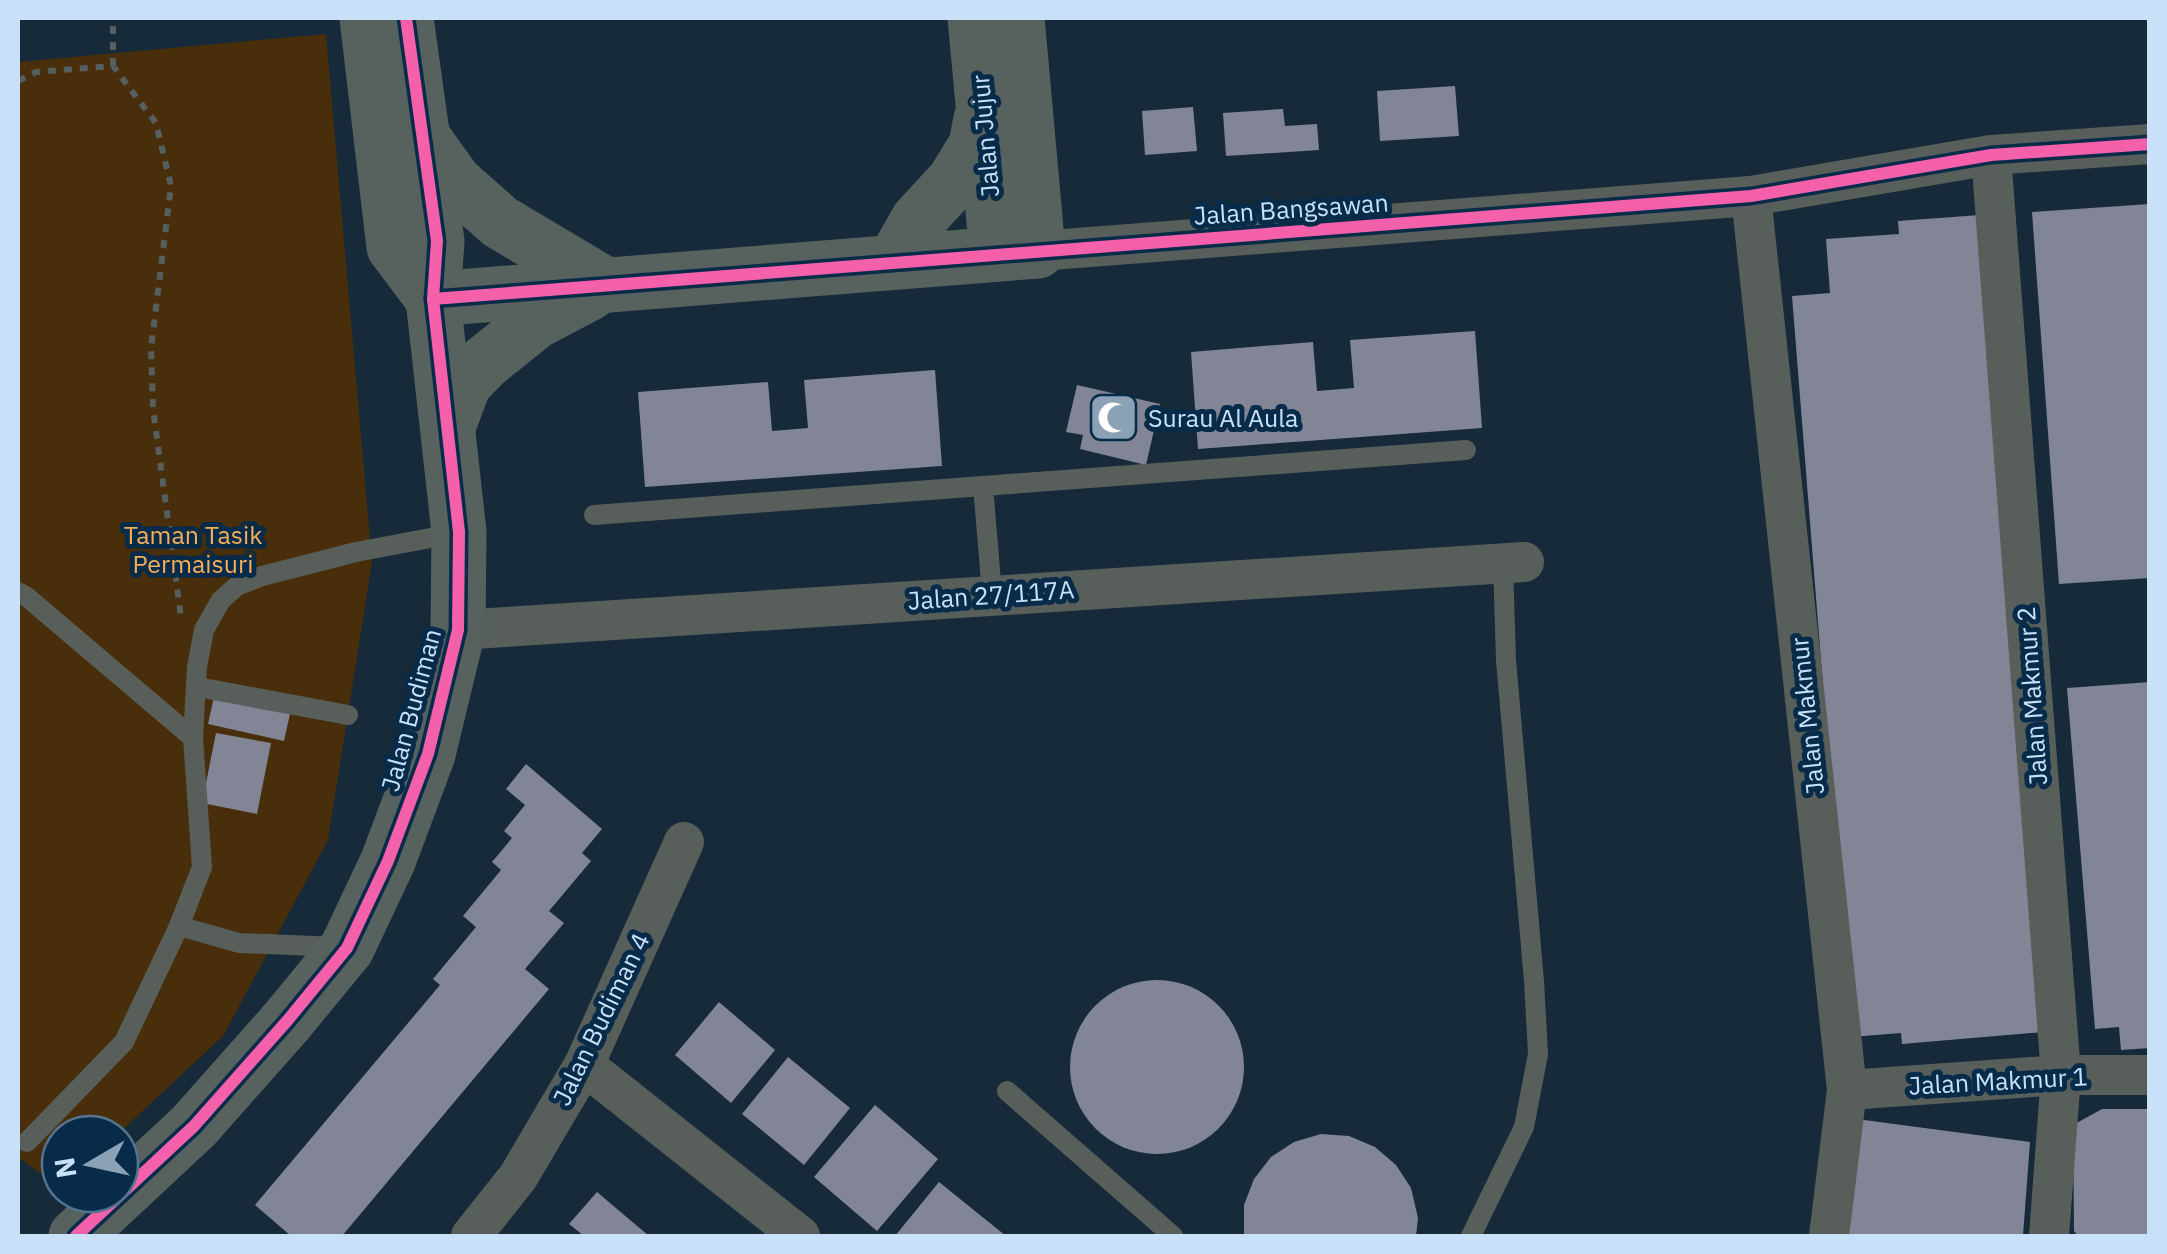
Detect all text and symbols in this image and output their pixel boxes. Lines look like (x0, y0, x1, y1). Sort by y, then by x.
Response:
street label: Jalan Jujur (963, 73, 1006, 199)
street label: Jalan Bangsawan (1192, 185, 1390, 232)
mosque icon: Surau Al Aula (1087, 392, 1139, 444)
place label: Surau Al Aula (1148, 401, 1298, 434)
park label: Taman Tasik Permaisuri (124, 518, 262, 580)
street label: Jalan 27/117A (907, 572, 1075, 617)
street label: Jalan Makmur 2 (2009, 605, 2054, 787)
street label: Jalan Budiman (373, 625, 448, 795)
street label: Jalan Makmur (1782, 636, 1831, 797)
street label: Jalan Budiman 4 (545, 927, 657, 1110)
street label: Jalan Makmur 1 (1908, 1059, 2088, 1102)
north arrow (40, 1114, 140, 1214)
text: N (45, 1155, 85, 1181)

